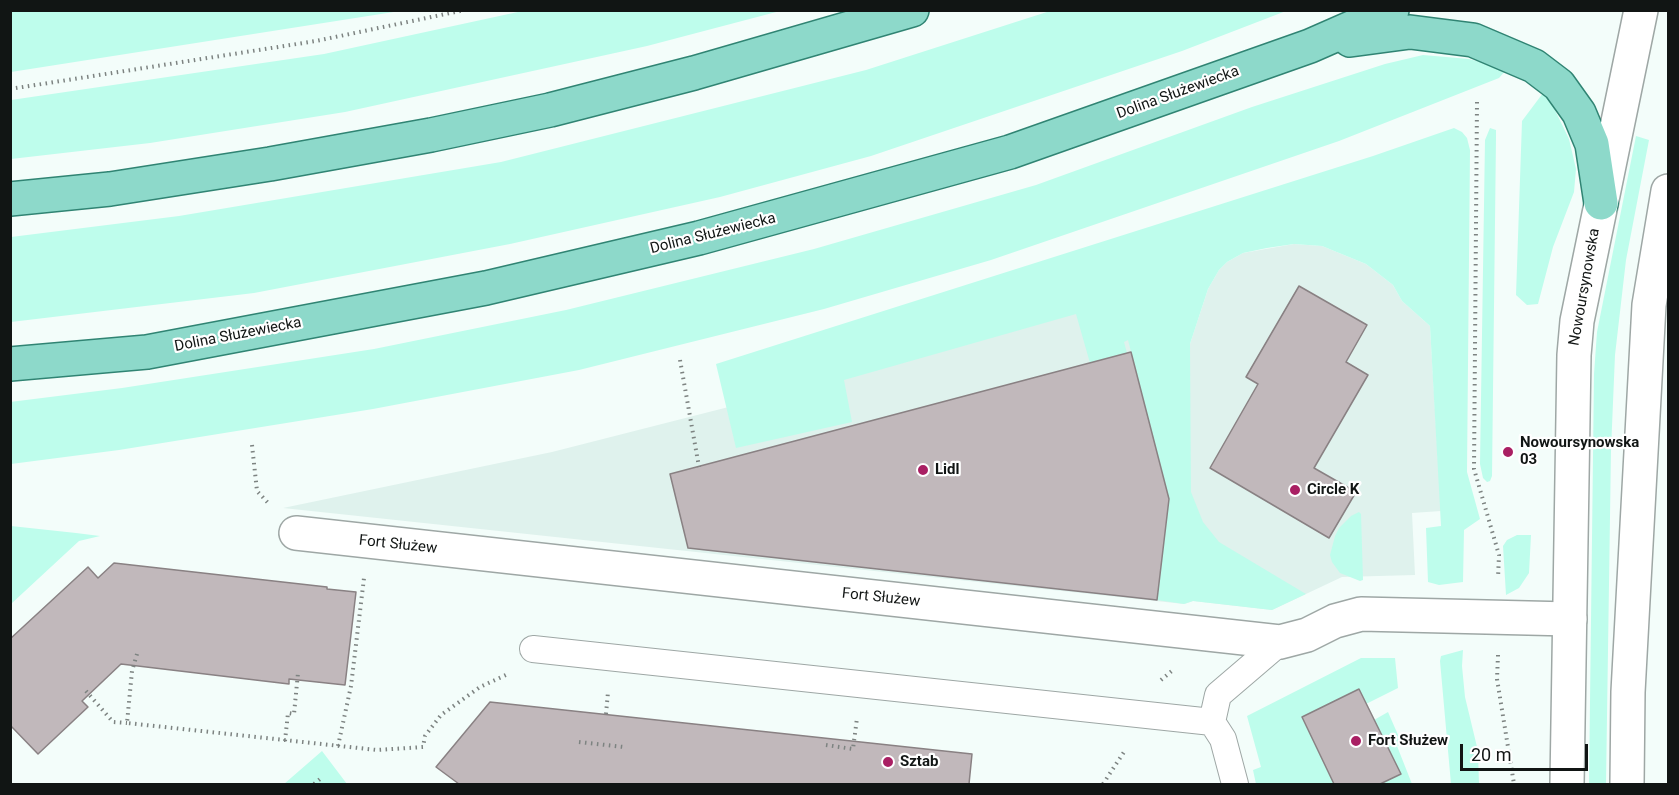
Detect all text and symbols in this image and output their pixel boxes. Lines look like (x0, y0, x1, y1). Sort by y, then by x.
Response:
street label: Dolina Służewiecka (1114, 63, 1242, 123)
street label: Dolina Służewiecka (648, 210, 778, 258)
street label: Nowoursynowska (1566, 227, 1604, 347)
street label: Dolina Służewiecka (173, 314, 303, 356)
place label: Nowoursynowska 03 (1520, 434, 1639, 469)
marker: Nowoursynowska 03 (1501, 445, 1515, 459)
place label: Lidl (935, 461, 959, 479)
marker: Lidl (916, 463, 930, 477)
place label: Circle K (1307, 481, 1359, 499)
marker: Circle K (1288, 483, 1302, 497)
street label: Fort Służew (358, 532, 438, 558)
street label: Fort Służew (841, 585, 921, 611)
place label: Fort Służew (1368, 732, 1448, 750)
scale bar (1463, 732, 1590, 770)
marker: Fort Służew (1349, 734, 1363, 748)
text: 20 m (1471, 744, 1511, 765)
place label: Sztab (900, 753, 938, 771)
marker: Sztab (881, 755, 895, 769)

